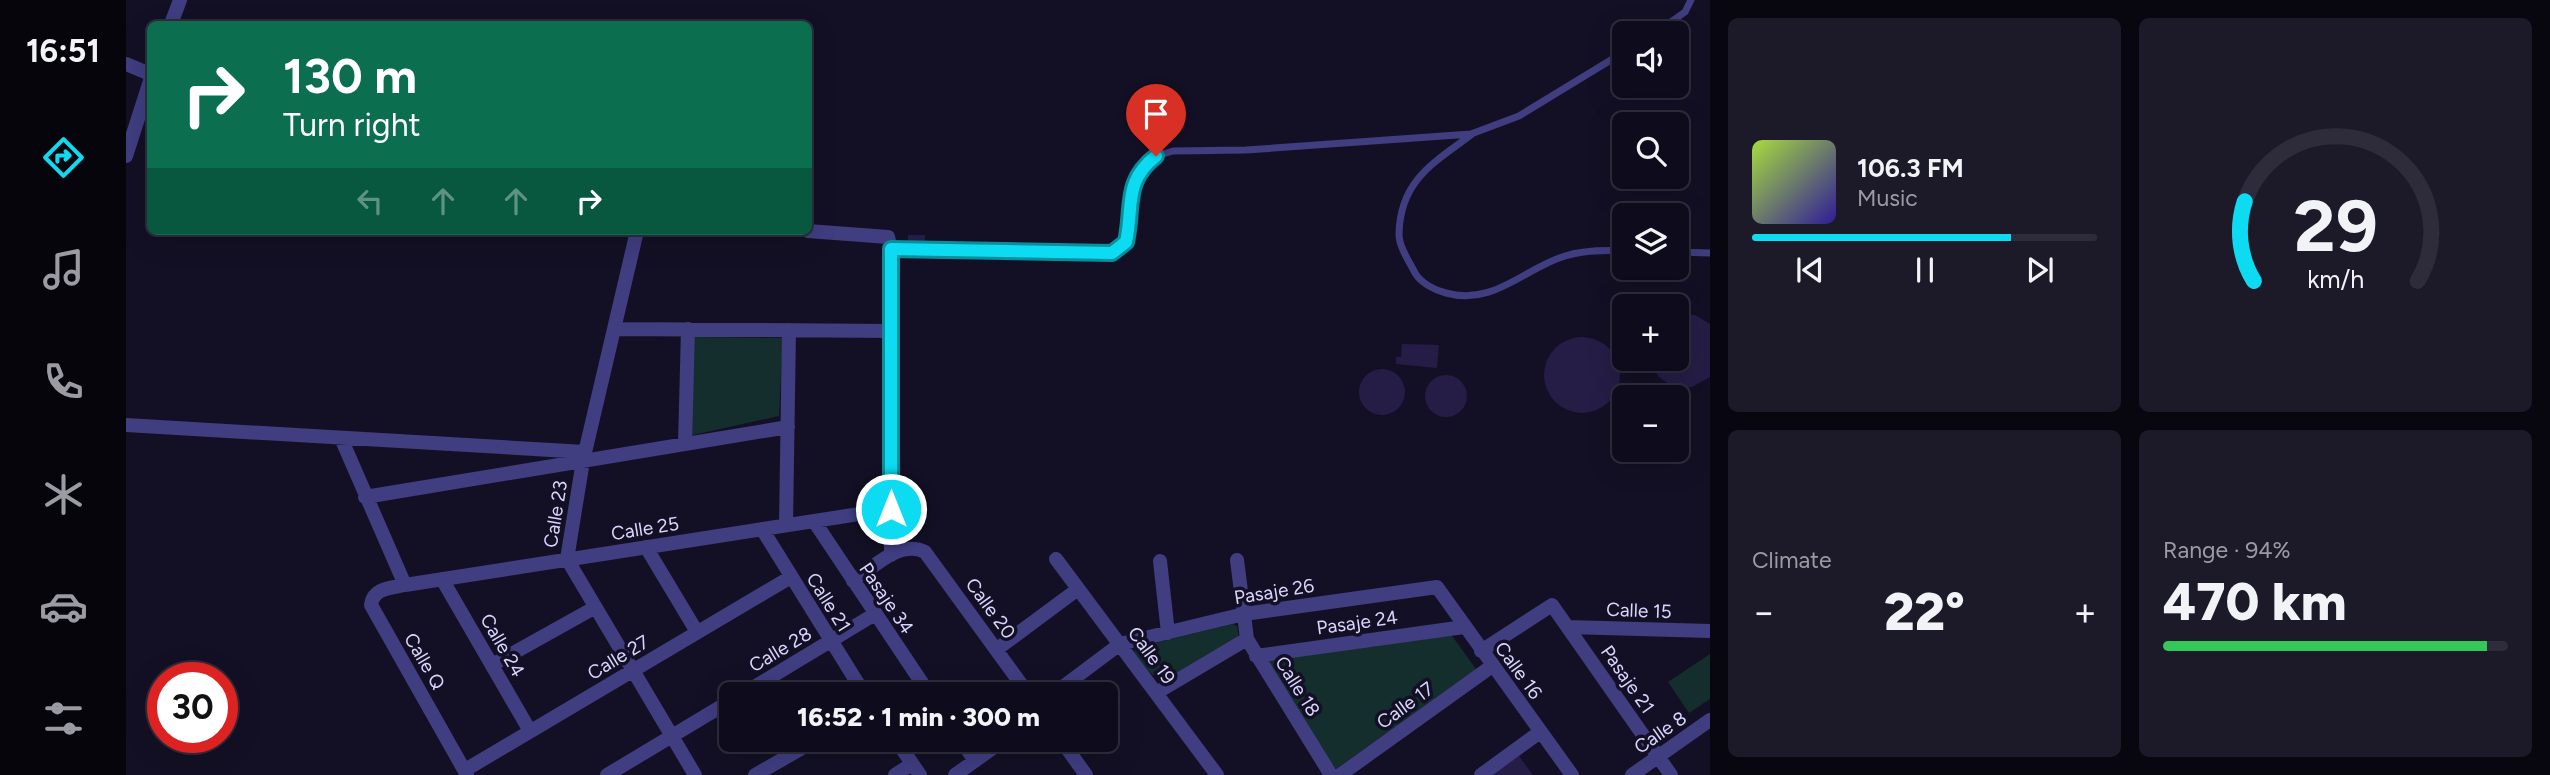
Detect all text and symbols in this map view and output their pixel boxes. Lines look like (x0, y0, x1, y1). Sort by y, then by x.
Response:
map controls (1612, 21, 1689, 462)
button: sound (1612, 21, 1689, 98)
text: 16:51 (26, 32, 100, 70)
text: 130 m (283, 46, 417, 105)
icon: right (168, 49, 259, 140)
pin (1126, 84, 1186, 156)
icon: arrive (1137, 95, 1175, 133)
text: Turn right (283, 106, 421, 144)
button: search (1612, 112, 1689, 189)
icon: directions (39, 133, 88, 182)
text: 106.3 FM (1857, 152, 1964, 184)
icon: left (351, 182, 389, 220)
icon: ahead (424, 182, 462, 220)
icon: ahead (497, 182, 535, 220)
icon: right (570, 182, 608, 220)
text: 29 (2293, 182, 2378, 269)
text: Music (1857, 184, 1918, 212)
button: layers (1612, 203, 1689, 280)
icon: music (39, 245, 88, 294)
icon: previous (1791, 251, 1829, 289)
icon: pause (1906, 251, 1944, 289)
icon: next (2021, 251, 2059, 289)
text: km/h (2307, 264, 2364, 294)
button: + (1612, 294, 1689, 371)
icon: phone (39, 357, 88, 406)
button: − (1612, 385, 1689, 462)
icon: climate (39, 470, 88, 519)
position arrow (854, 472, 928, 546)
street label: Calle 23 (539, 479, 572, 549)
street label: Calle 25 (610, 512, 681, 545)
text: Range · 94% (2163, 536, 2291, 564)
text: Climate (1752, 546, 1831, 574)
street label: Pasaje 34 (854, 558, 919, 639)
street label: Calle 21 (802, 568, 856, 636)
text: 470 km (2163, 571, 2347, 633)
street label: Calle 20 (961, 573, 1020, 643)
street label: Pasaje 26 (1232, 574, 1316, 609)
text: 22° (1884, 581, 1965, 643)
icon: car (39, 582, 88, 631)
text: − (1752, 589, 1776, 635)
text: + (2073, 589, 2097, 635)
street label: Calle 15 (1606, 598, 1672, 623)
street label: Pasaje 24 (1315, 605, 1399, 640)
street label: Calle 24 (475, 610, 530, 681)
street label: Calle 28 (745, 622, 816, 677)
street label: Calle 19 (1123, 622, 1180, 689)
street label: Calle Q (399, 629, 450, 694)
street label: Calle 27 (583, 630, 653, 685)
street label: Calle 16 (1490, 637, 1547, 704)
street label: Pasaje 21 (1596, 641, 1659, 718)
street label: Calle 18 (1270, 652, 1325, 720)
speed limit sign: 30 (147, 662, 238, 753)
street label: Calle 17 (1372, 677, 1438, 734)
icon: filters (39, 694, 88, 743)
text: 16:52 · 1 min · 300 m (797, 701, 1040, 733)
street label: Calle 8 (1630, 706, 1691, 759)

